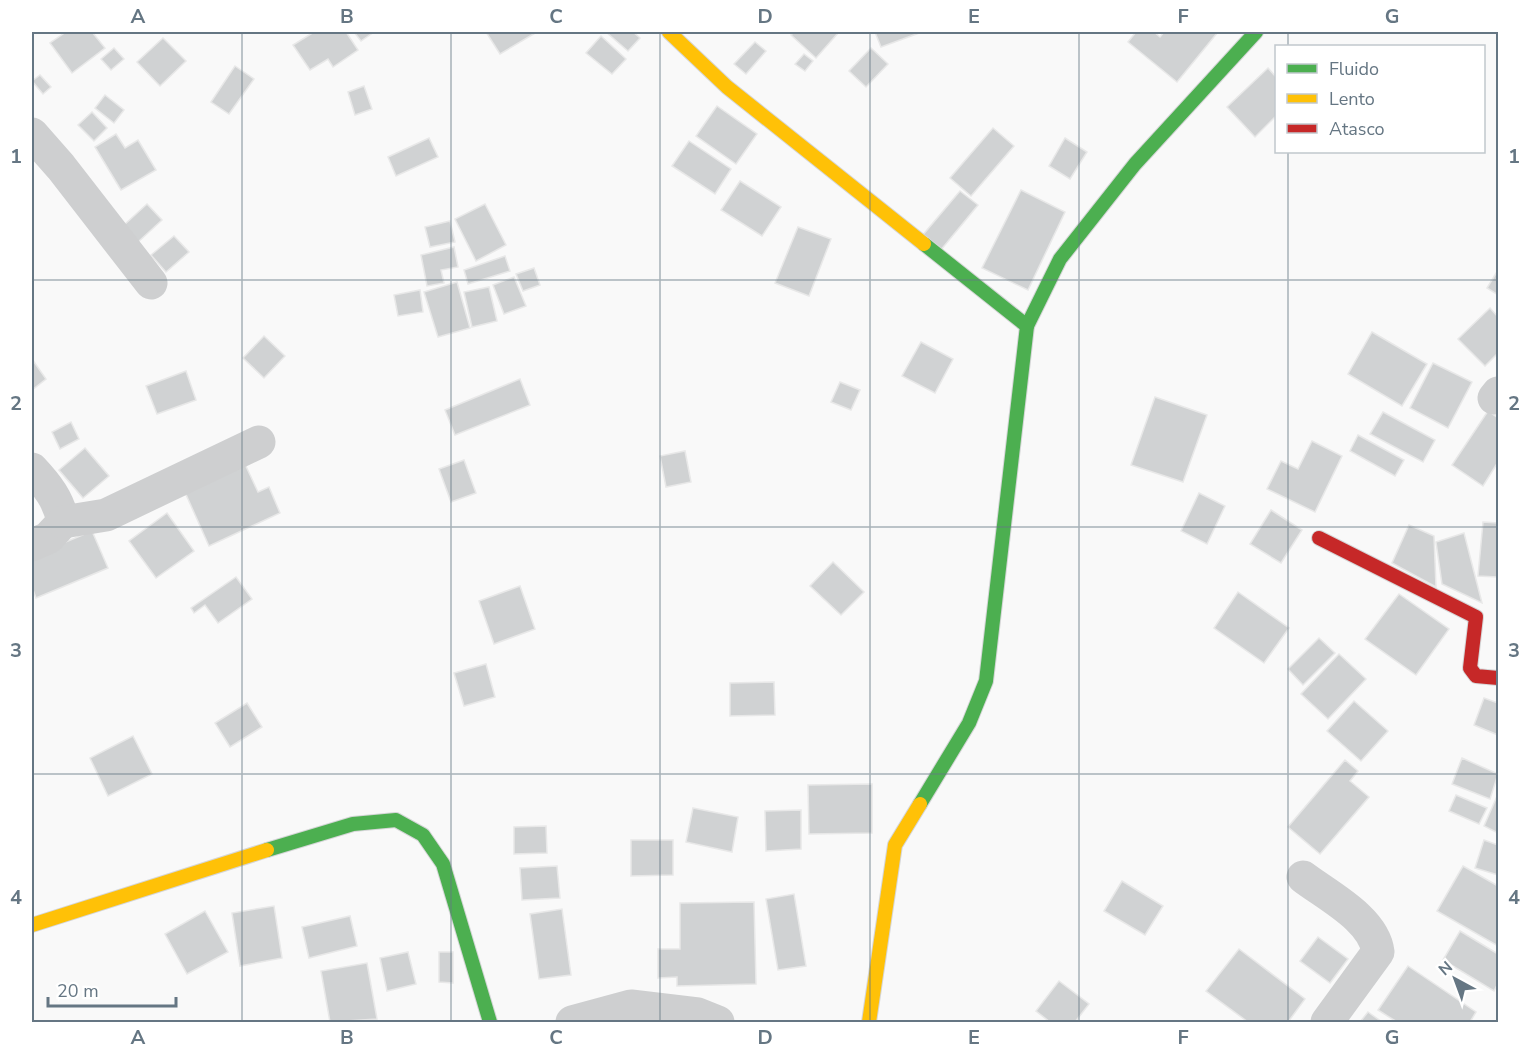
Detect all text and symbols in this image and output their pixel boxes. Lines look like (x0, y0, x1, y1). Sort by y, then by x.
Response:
text: A (131, 3, 146, 30)
text: B (340, 3, 354, 30)
text: C (549, 3, 563, 30)
text: D (757, 3, 773, 30)
text: E (968, 3, 980, 30)
text: F (1177, 3, 1189, 30)
text: G (1385, 3, 1399, 30)
legend (1275, 45, 1485, 153)
text: Fluido (1329, 57, 1379, 81)
text: Lento (1329, 87, 1375, 111)
text: Atasco (1329, 117, 1385, 141)
text: 1 (10, 143, 22, 170)
text: 1 (1508, 143, 1520, 170)
text: 2 (10, 390, 22, 417)
text: 2 (1508, 390, 1520, 417)
text: 3 (10, 637, 22, 664)
text: 3 (1508, 637, 1520, 664)
text: 4 (10, 884, 22, 911)
text: 4 (1508, 884, 1520, 911)
north arrow (1425, 949, 1485, 1009)
text: N (1434, 956, 1458, 981)
scale bar (48, 970, 176, 1008)
text: 20 m (57, 979, 99, 1003)
text: A (131, 1024, 146, 1051)
text: B (340, 1024, 354, 1051)
text: C (549, 1024, 563, 1051)
text: D (757, 1024, 773, 1051)
text: E (968, 1024, 980, 1051)
text: F (1177, 1024, 1189, 1051)
text: G (1385, 1024, 1399, 1051)

